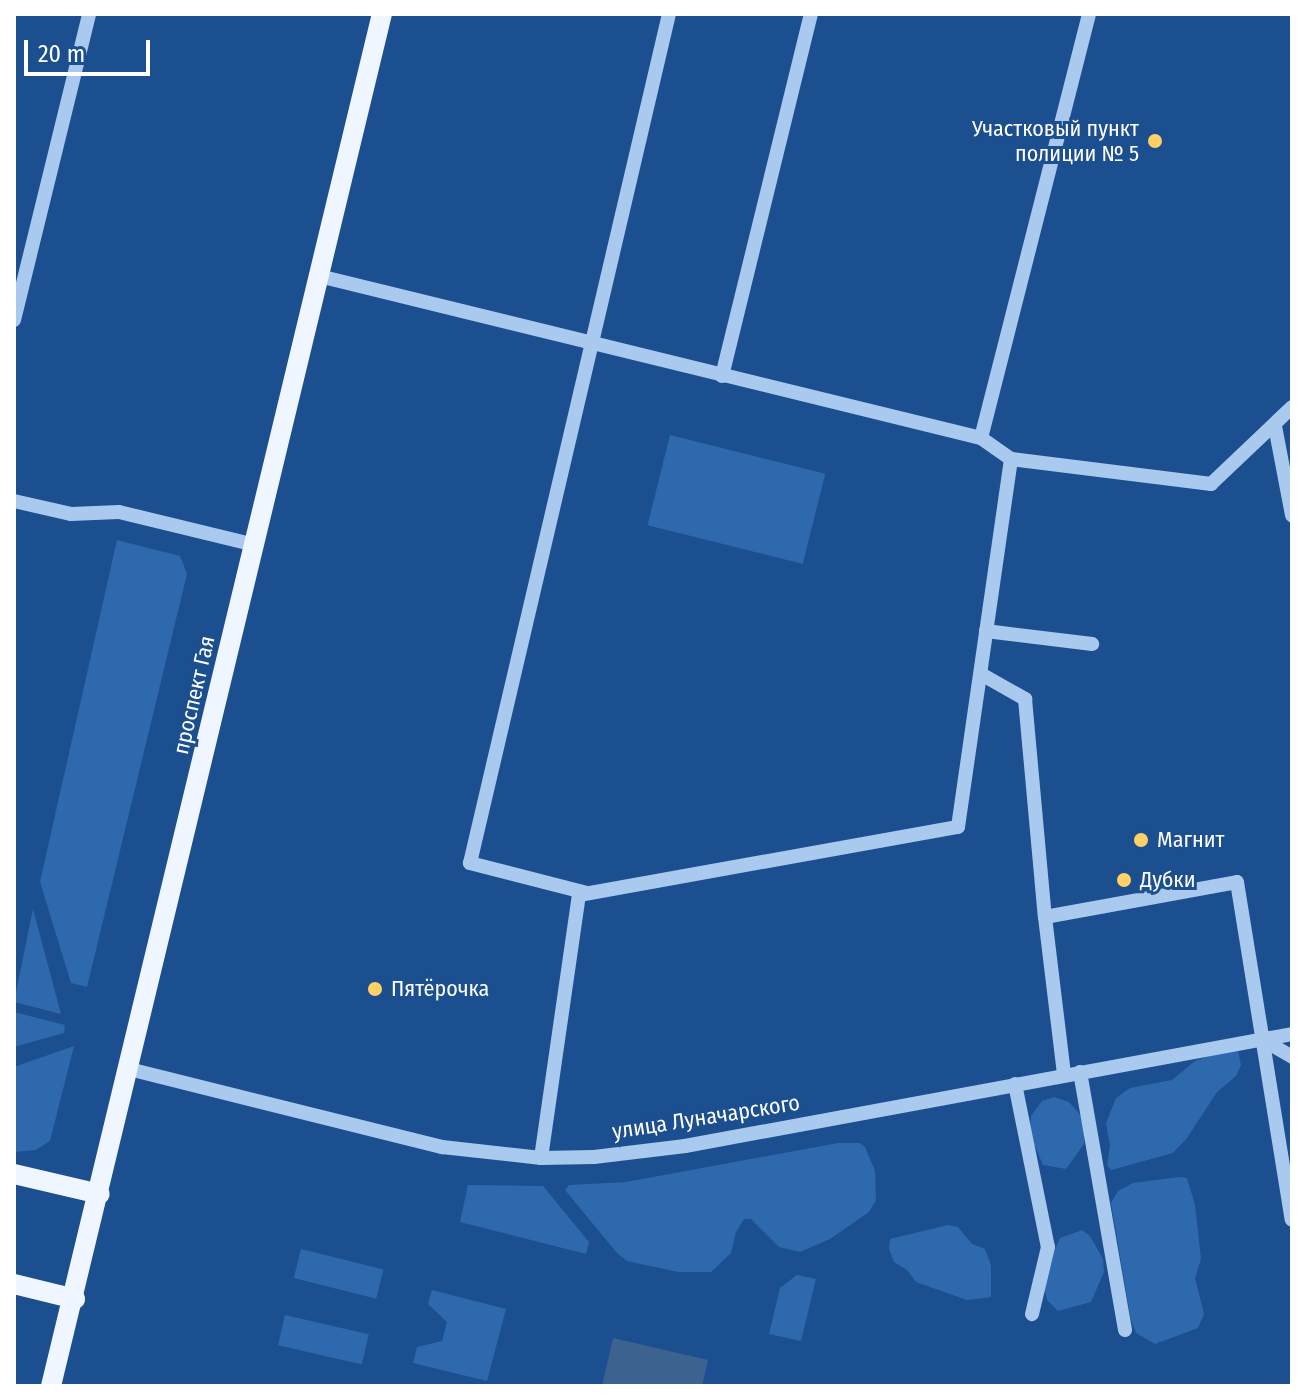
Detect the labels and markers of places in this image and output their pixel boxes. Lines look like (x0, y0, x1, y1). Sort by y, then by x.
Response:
place label: Участковый пункт полиции № 5 (972, 115, 1139, 166)
marker: Участковый пункт полиции № 5 (1146, 132, 1164, 150)
place label: Магнит (1157, 827, 1224, 853)
marker: Магнит (1132, 831, 1150, 849)
place label: Дубки (1140, 867, 1196, 893)
marker: Дубки (1115, 871, 1133, 889)
place label: Пятёрочка (391, 976, 489, 1002)
marker: Пятёрочка (366, 980, 384, 998)

